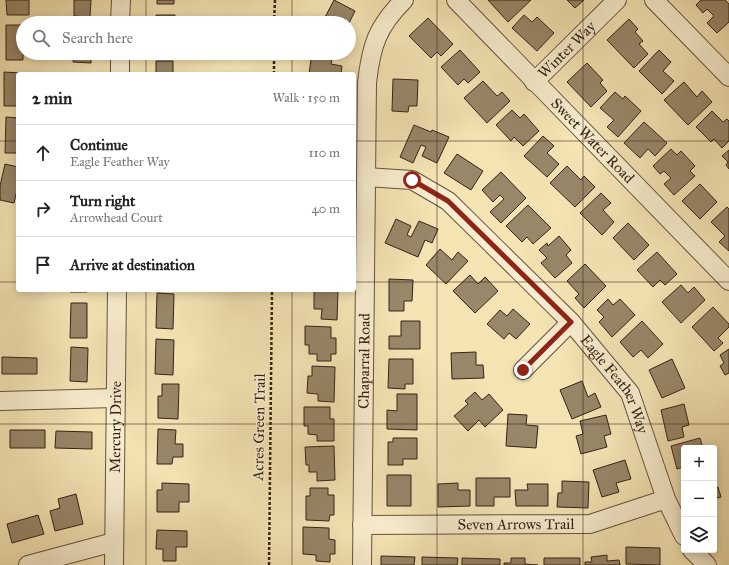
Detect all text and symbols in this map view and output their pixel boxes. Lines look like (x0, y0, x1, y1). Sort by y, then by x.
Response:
search box (16, 16, 356, 60)
street label: Winter Way (534, 17, 600, 82)
icon: search (30, 27, 52, 49)
text: Search here (62, 29, 133, 47)
text: 2 min (32, 88, 72, 109)
text: Walk · 150 m (272, 90, 340, 106)
street label: Sweet Water Road (547, 94, 638, 187)
text: Continue (70, 136, 128, 154)
icon: ahead (32, 142, 54, 164)
text: 110 m (308, 145, 340, 161)
text: Eagle Feather Way (70, 154, 170, 170)
route start (403, 171, 421, 189)
text: Turn right (70, 192, 135, 210)
icon: right (32, 198, 54, 220)
text: 40 m (311, 201, 340, 217)
text: Arrowhead Court (70, 210, 163, 226)
icon: arrive (32, 254, 54, 276)
text: Arrive at destination (70, 256, 195, 274)
street label: Chaparral Road (355, 313, 374, 409)
street label: Eagle Feather Way (576, 331, 652, 437)
route end (514, 361, 532, 379)
street label: Acres Green Trail (249, 372, 269, 482)
street label: Mercury Drive (106, 381, 125, 473)
map controls (681, 445, 717, 553)
button: + (681, 445, 717, 481)
button: − (681, 481, 717, 517)
street label: Seven Arrows Trail (457, 515, 575, 534)
button: layers (681, 517, 717, 553)

